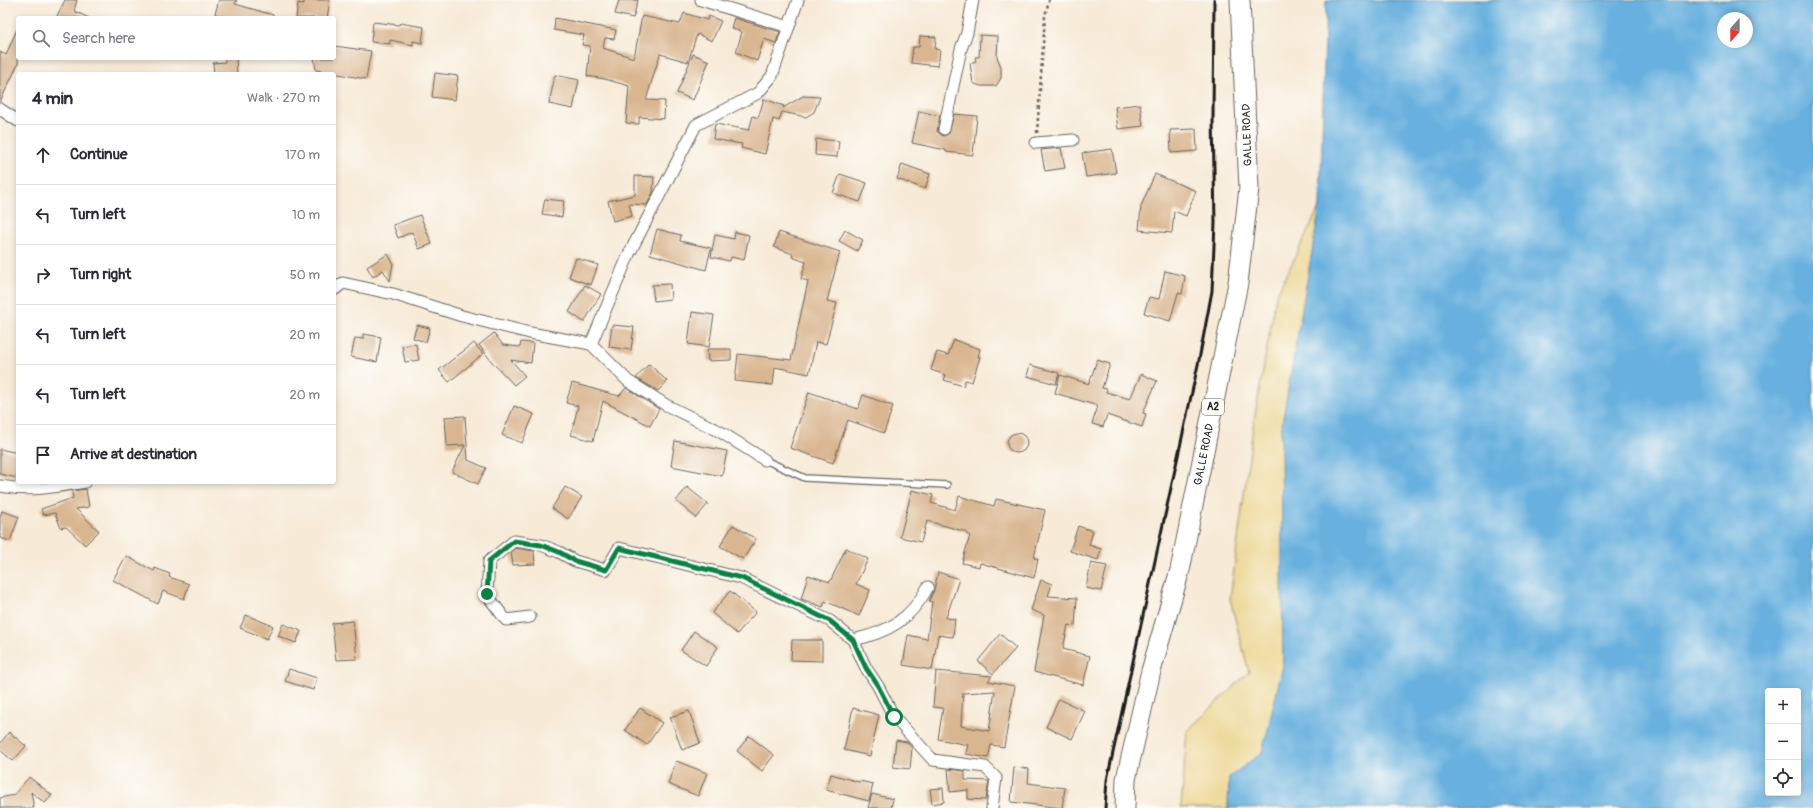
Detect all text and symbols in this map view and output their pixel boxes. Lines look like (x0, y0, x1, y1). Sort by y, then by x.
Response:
north arrow (1717, 12, 1753, 48)
search box (16, 16, 336, 60)
icon: search (30, 27, 52, 49)
text: Search here (62, 29, 135, 48)
text: 4 min (32, 88, 73, 109)
text: Walk · 270 m (247, 90, 320, 106)
street label: GALLE ROAD (1239, 104, 1255, 166)
icon: ahead (32, 144, 54, 166)
text: Continue (70, 145, 128, 164)
text: 170 m (285, 147, 320, 163)
icon: left (32, 204, 54, 226)
text: Turn left (70, 205, 126, 224)
text: 10 m (292, 207, 320, 223)
icon: right (32, 264, 54, 286)
text: Turn right (70, 265, 131, 284)
text: 50 m (290, 267, 320, 283)
icon: left (32, 324, 54, 346)
text: Turn left (70, 325, 126, 344)
text: 20 m (289, 327, 320, 343)
icon: left (32, 384, 54, 406)
text: Turn left (70, 385, 126, 404)
text: 20 m (289, 387, 320, 403)
road number: A2 (1202, 399, 1224, 415)
street label: GALLE ROAD (1191, 422, 1216, 486)
icon: arrive (32, 444, 54, 466)
text: Arrive at destination (70, 445, 197, 464)
route end (478, 585, 496, 603)
map controls (1765, 688, 1801, 796)
button: + (1765, 688, 1801, 724)
route start (885, 708, 903, 726)
button: − (1765, 724, 1801, 760)
button: locate (1765, 760, 1801, 796)

